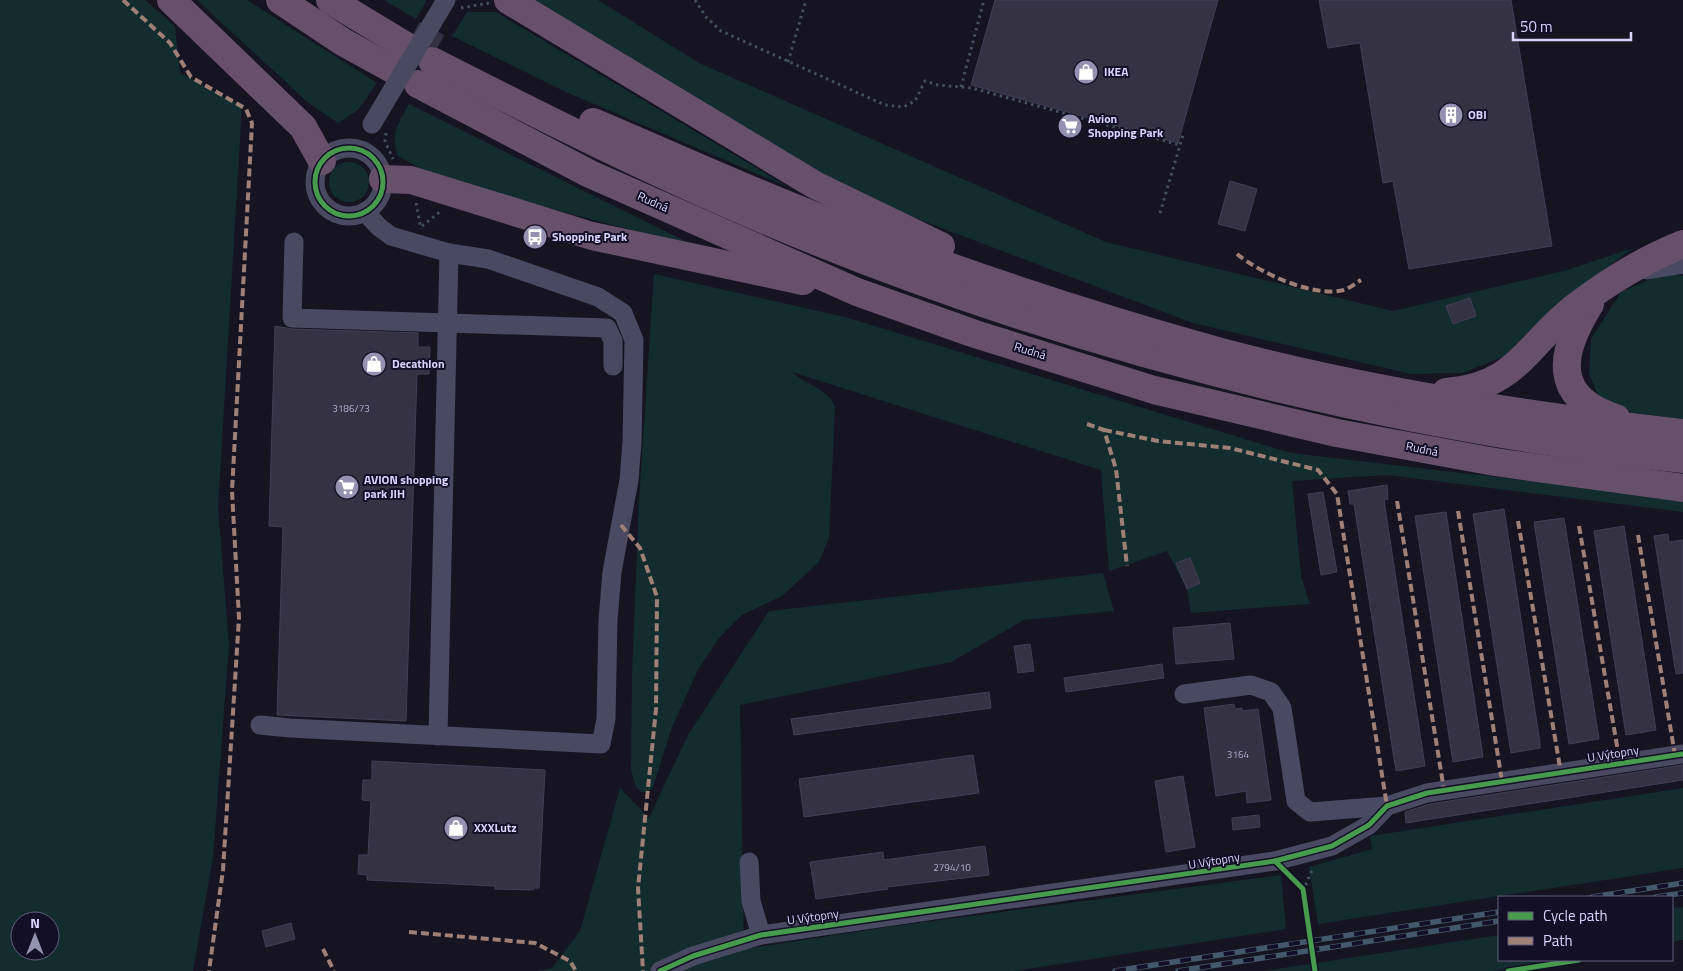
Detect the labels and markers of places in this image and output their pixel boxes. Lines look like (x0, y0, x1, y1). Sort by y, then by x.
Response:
shop icon: IKEA (1073, 59, 1099, 85)
place label: IKEA (1104, 62, 1129, 81)
building icon: OBI (1438, 102, 1464, 128)
place label: OBI (1468, 105, 1487, 124)
place label: Avion Shopping Park (1088, 109, 1164, 142)
supermarket icon: Avion Shopping Park (1057, 113, 1083, 139)
bus stop icon: Shopping Park (522, 224, 548, 250)
place label: Shopping Park (552, 227, 628, 246)
shop icon: Decathlon (361, 351, 387, 377)
place label: Decathlon (392, 354, 445, 373)
place label: AVION shopping park JIH (364, 470, 449, 503)
supermarket icon: AVION shopping park JIH (334, 474, 360, 500)
shop icon: XXXLutz (443, 815, 469, 841)
place label: XXXLutz (474, 818, 517, 837)

